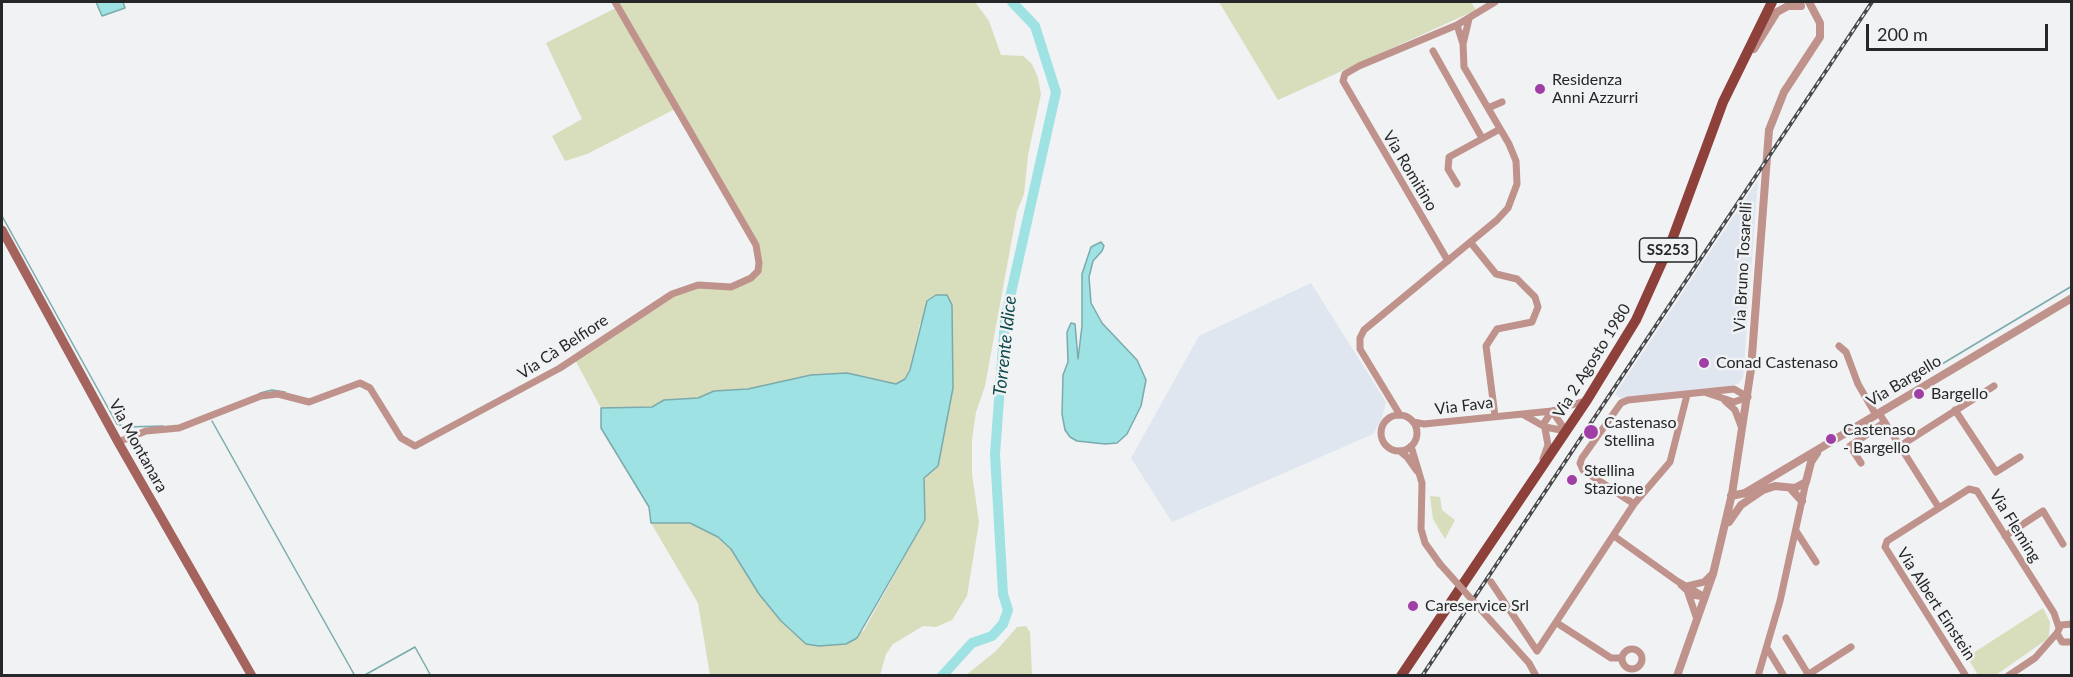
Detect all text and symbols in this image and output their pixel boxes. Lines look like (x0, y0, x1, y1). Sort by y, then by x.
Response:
scale bar (1869, 12, 2050, 50)
text: 200 m (1877, 23, 1928, 45)
place label: Residenza Anni Azzurri (1552, 70, 1638, 108)
marker: Residenza Anni Azzurri (1533, 82, 1547, 96)
street label: Via Romitino (1379, 127, 1441, 215)
street label: Via Bruno Tosarelli (1730, 201, 1756, 333)
road number: SS253 (1640, 238, 1696, 262)
water label: Torrente Idice (989, 295, 1021, 397)
street label: Via 2 Agosto 1980 (1549, 300, 1635, 422)
street label: Via Cà Belfiore (514, 311, 612, 383)
street label: Via Bargello (1863, 351, 1945, 411)
place label: Conad Castenaso (1716, 353, 1838, 373)
marker: Conad Castenaso (1697, 356, 1711, 370)
place label: Bargello (1931, 384, 1988, 404)
marker: Bargello (1912, 387, 1926, 401)
street label: Via Fava (1434, 393, 1494, 419)
street label: Via Montanara (105, 396, 171, 496)
place label: Castenaso Stellina (1604, 413, 1677, 451)
place label: Castenaso - Bargello (1843, 420, 1916, 458)
marker: Castenaso Stellina (1582, 423, 1600, 441)
marker: Castenaso - Bargello (1824, 432, 1838, 446)
place label: Stellina Stazione (1584, 461, 1644, 499)
marker: Stellina Stazione (1565, 473, 1579, 487)
street label: Via Fleming (1985, 486, 2045, 566)
street label: Via Albert Einstein (1893, 544, 1979, 664)
place label: Careservice Srl (1425, 596, 1529, 616)
marker: Careservice Srl (1406, 599, 1420, 613)

